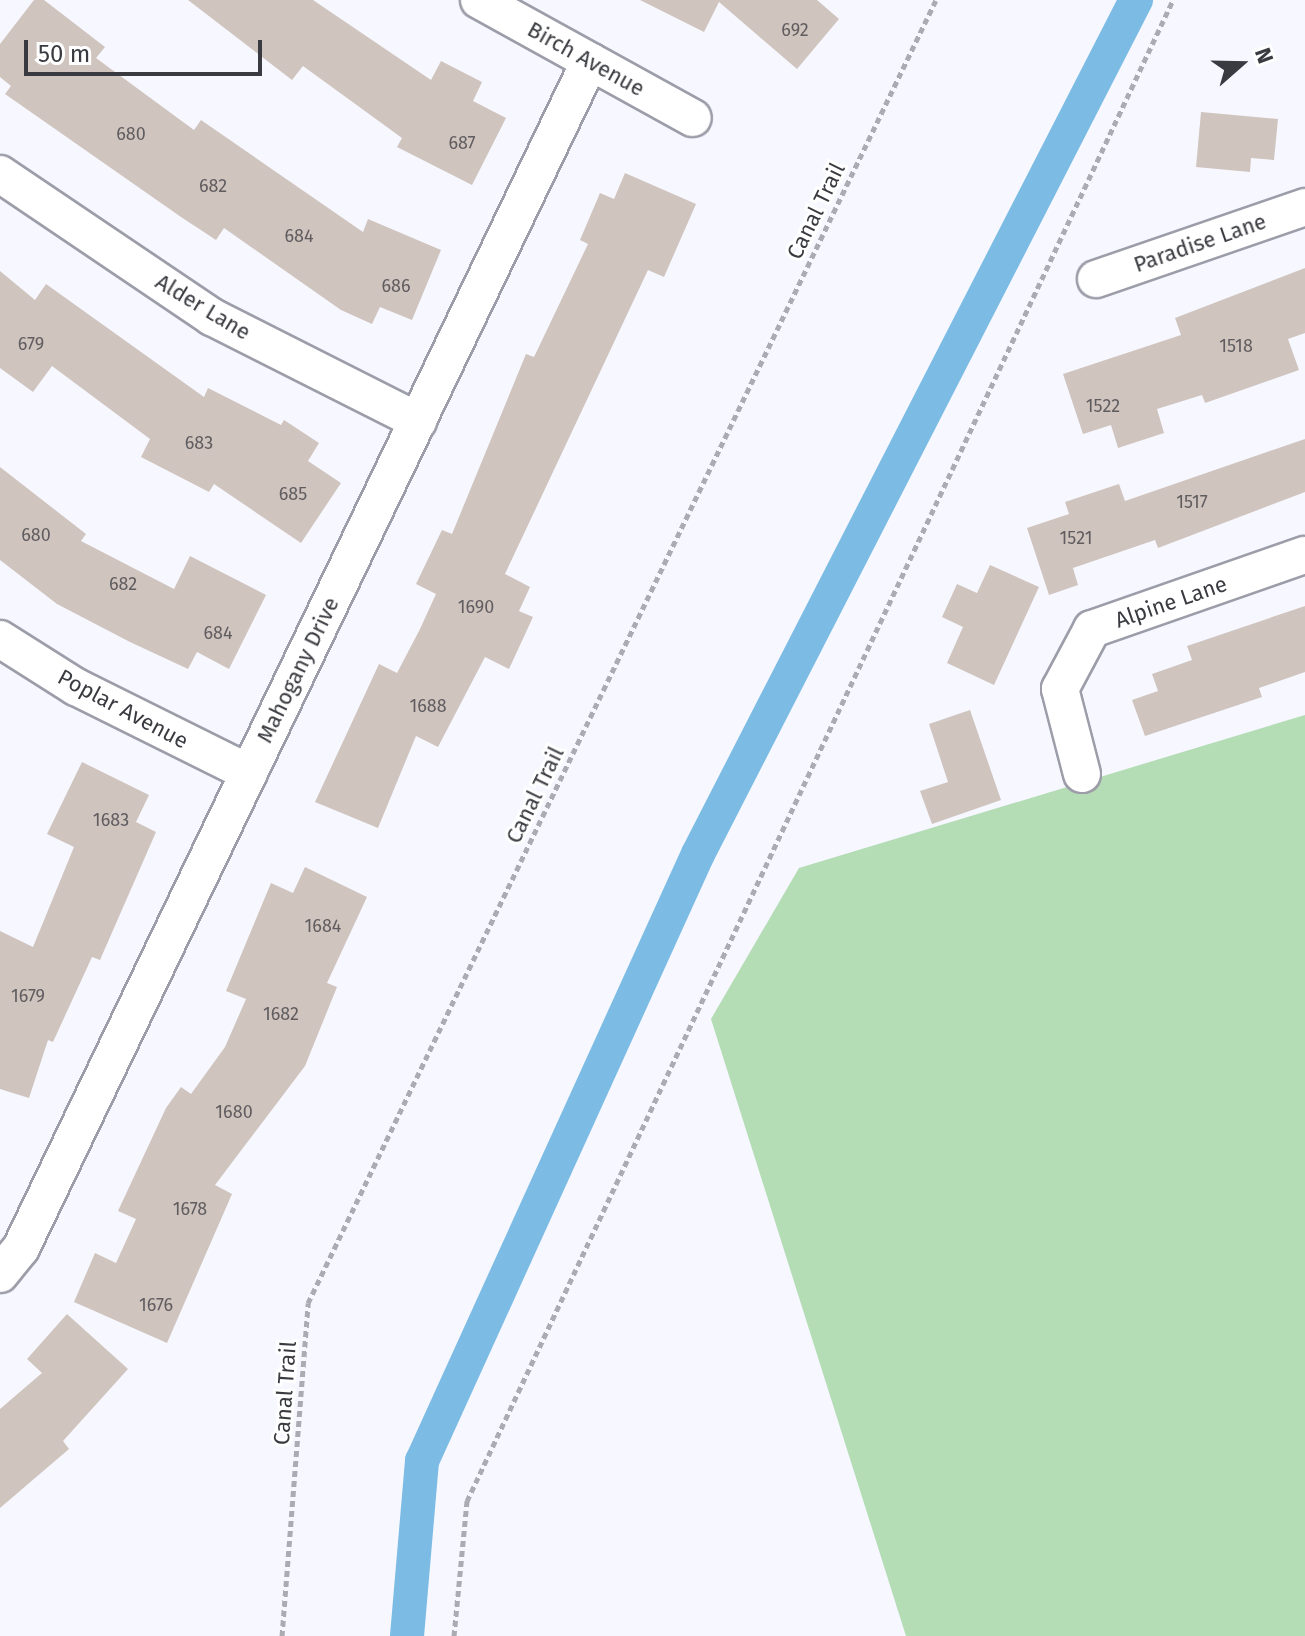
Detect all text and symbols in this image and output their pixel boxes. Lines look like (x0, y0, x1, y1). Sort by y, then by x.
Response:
street label: Birch Avenue (523, 16, 649, 102)
house number: 692 (781, 19, 809, 41)
scale bar (28, 24, 266, 74)
north arrow (1201, 24, 1281, 104)
text: 50 m (38, 40, 90, 68)
text: N (1249, 44, 1279, 67)
house number: 680 (116, 123, 146, 145)
house number: 687 (448, 132, 476, 154)
street label: Canal Trail (781, 158, 851, 264)
house number: 682 (199, 175, 227, 197)
street label: Paradise Lane (1130, 208, 1270, 278)
house number: 684 (284, 225, 314, 247)
street label: Alder Lane (151, 268, 255, 346)
house number: 686 (381, 275, 411, 297)
house number: 679 (18, 333, 44, 355)
house number: 1518 (1219, 335, 1253, 357)
house number: 1522 (1086, 395, 1120, 417)
house number: 683 (185, 432, 213, 454)
house number: 685 (279, 483, 307, 505)
house number: 1517 (1176, 491, 1208, 513)
house number: 680 (21, 524, 51, 546)
house number: 1521 (1060, 527, 1092, 549)
street label: Alpine Lane (1112, 571, 1230, 633)
house number: 682 (109, 573, 137, 595)
street label: Mahogany Drive (251, 593, 345, 747)
house number: 1690 (458, 596, 494, 618)
house number: 684 (203, 622, 233, 644)
street label: Poplar Avenue (53, 664, 193, 754)
house number: 1688 (409, 695, 447, 717)
street label: Canal Trail (500, 742, 570, 848)
house number: 1683 (93, 809, 129, 831)
house number: 1684 (305, 915, 341, 937)
house number: 1679 (11, 985, 45, 1007)
house number: 1682 (263, 1003, 299, 1025)
house number: 1680 (215, 1101, 253, 1123)
house number: 1678 (173, 1198, 207, 1220)
house number: 1676 (139, 1294, 173, 1316)
street label: Canal Trail (268, 1340, 302, 1446)

